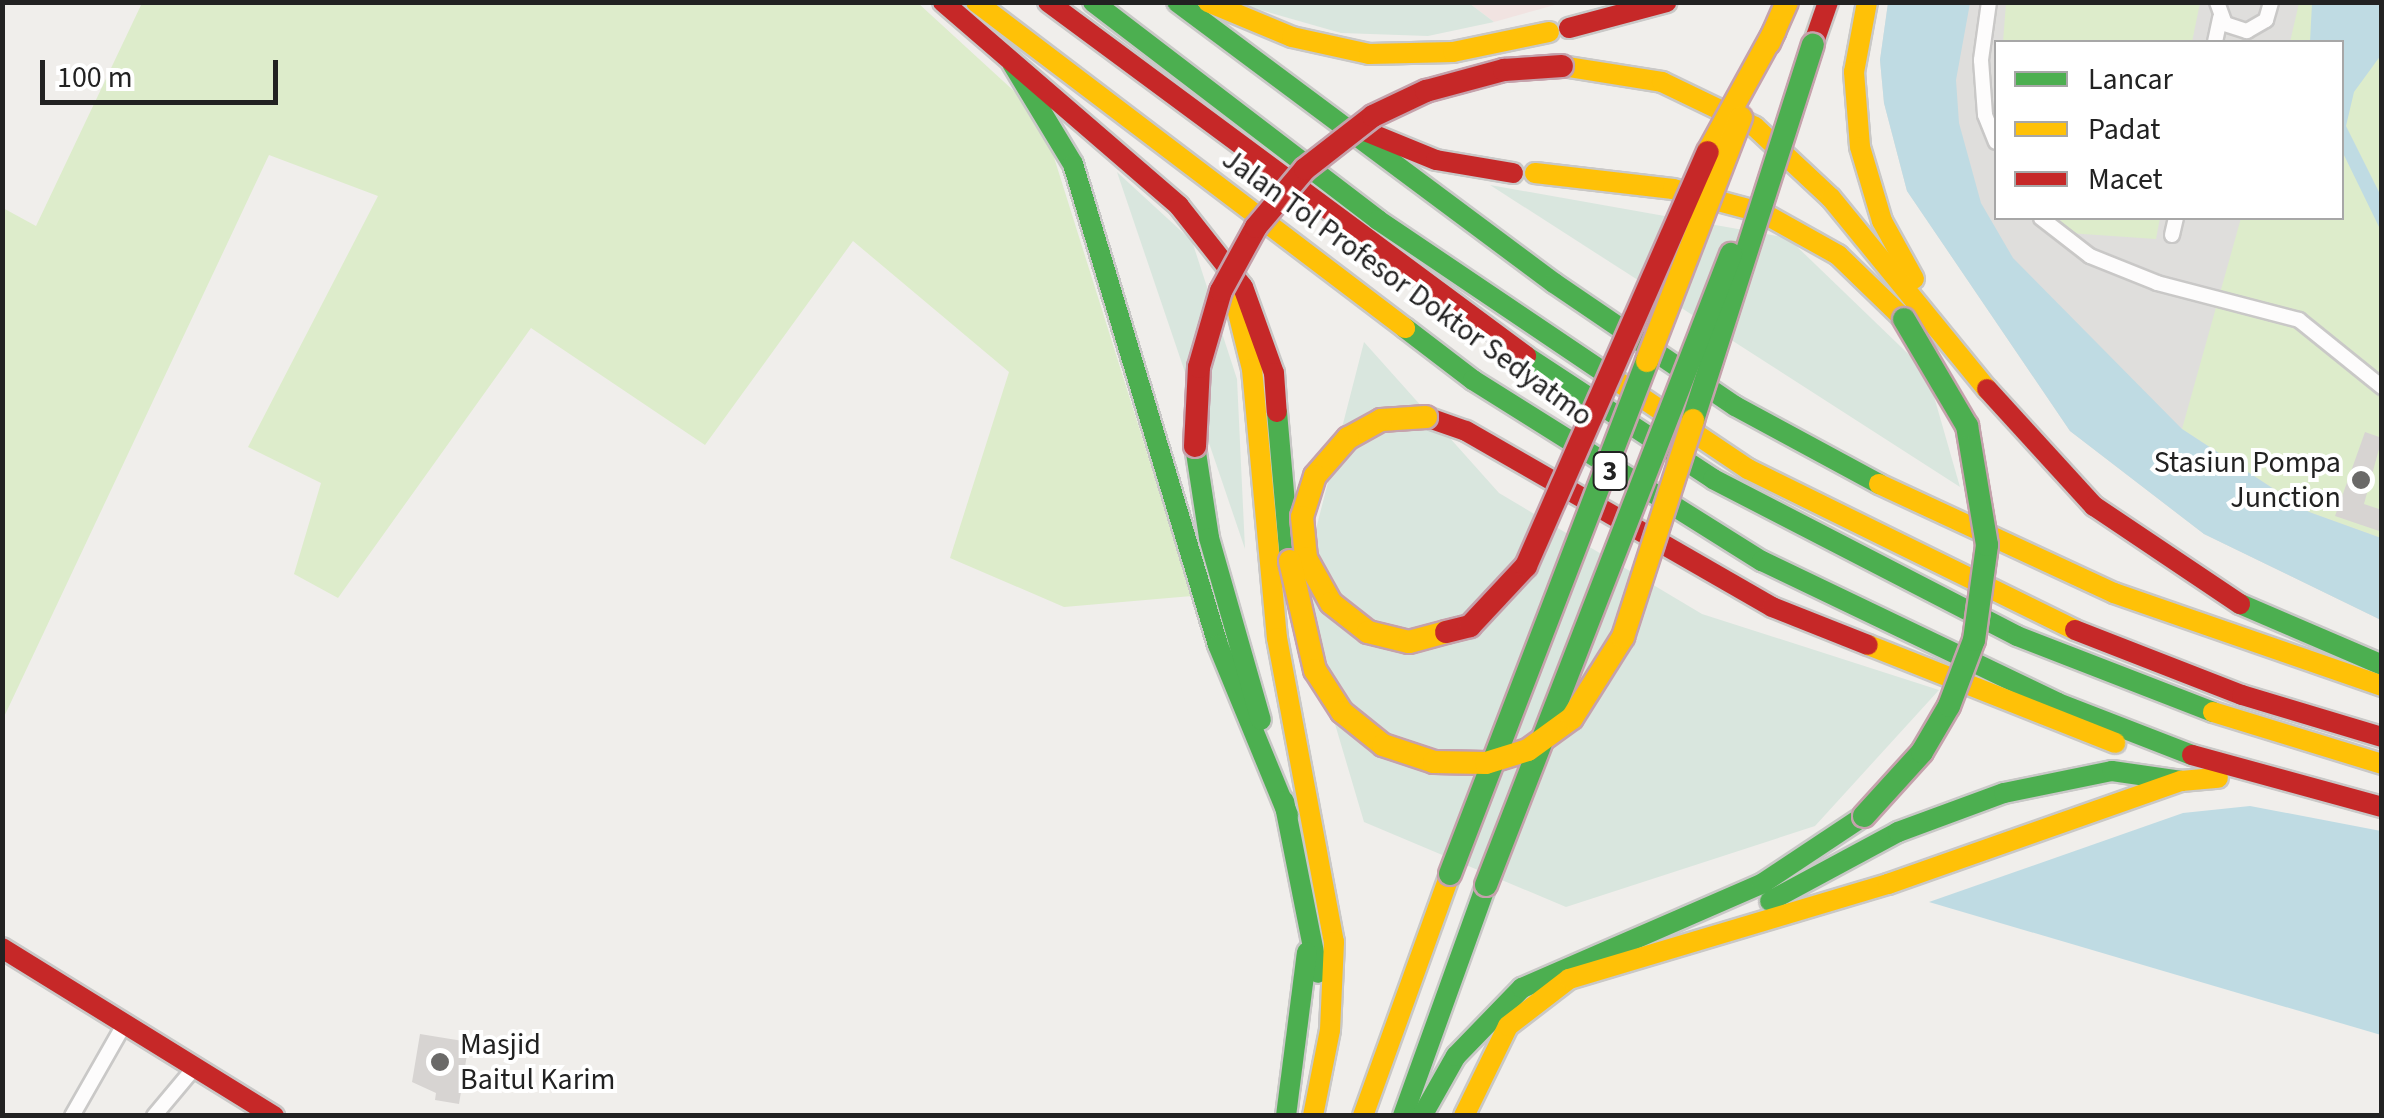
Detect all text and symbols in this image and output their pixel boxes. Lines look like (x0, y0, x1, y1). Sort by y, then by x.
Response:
scale bar (45, 40, 282, 102)
legend (1994, 40, 2344, 220)
text: 100 m (57, 56, 133, 99)
text: Lancar (2088, 58, 2173, 101)
text: Padat (2088, 108, 2160, 151)
street label: Jalan Tol Profesor Doktor Sedyatmo (1215, 142, 1599, 434)
text: Macet (2088, 158, 2163, 201)
place label: Stasiun Pompa Junction (2154, 445, 2341, 516)
road number: 3 (1592, 448, 1628, 494)
marker: Stasiun Pompa Junction (2350, 469, 2372, 491)
place label: Masjid Baitul Karim (460, 1027, 615, 1098)
marker: Masjid Baitul Karim (429, 1051, 451, 1073)

